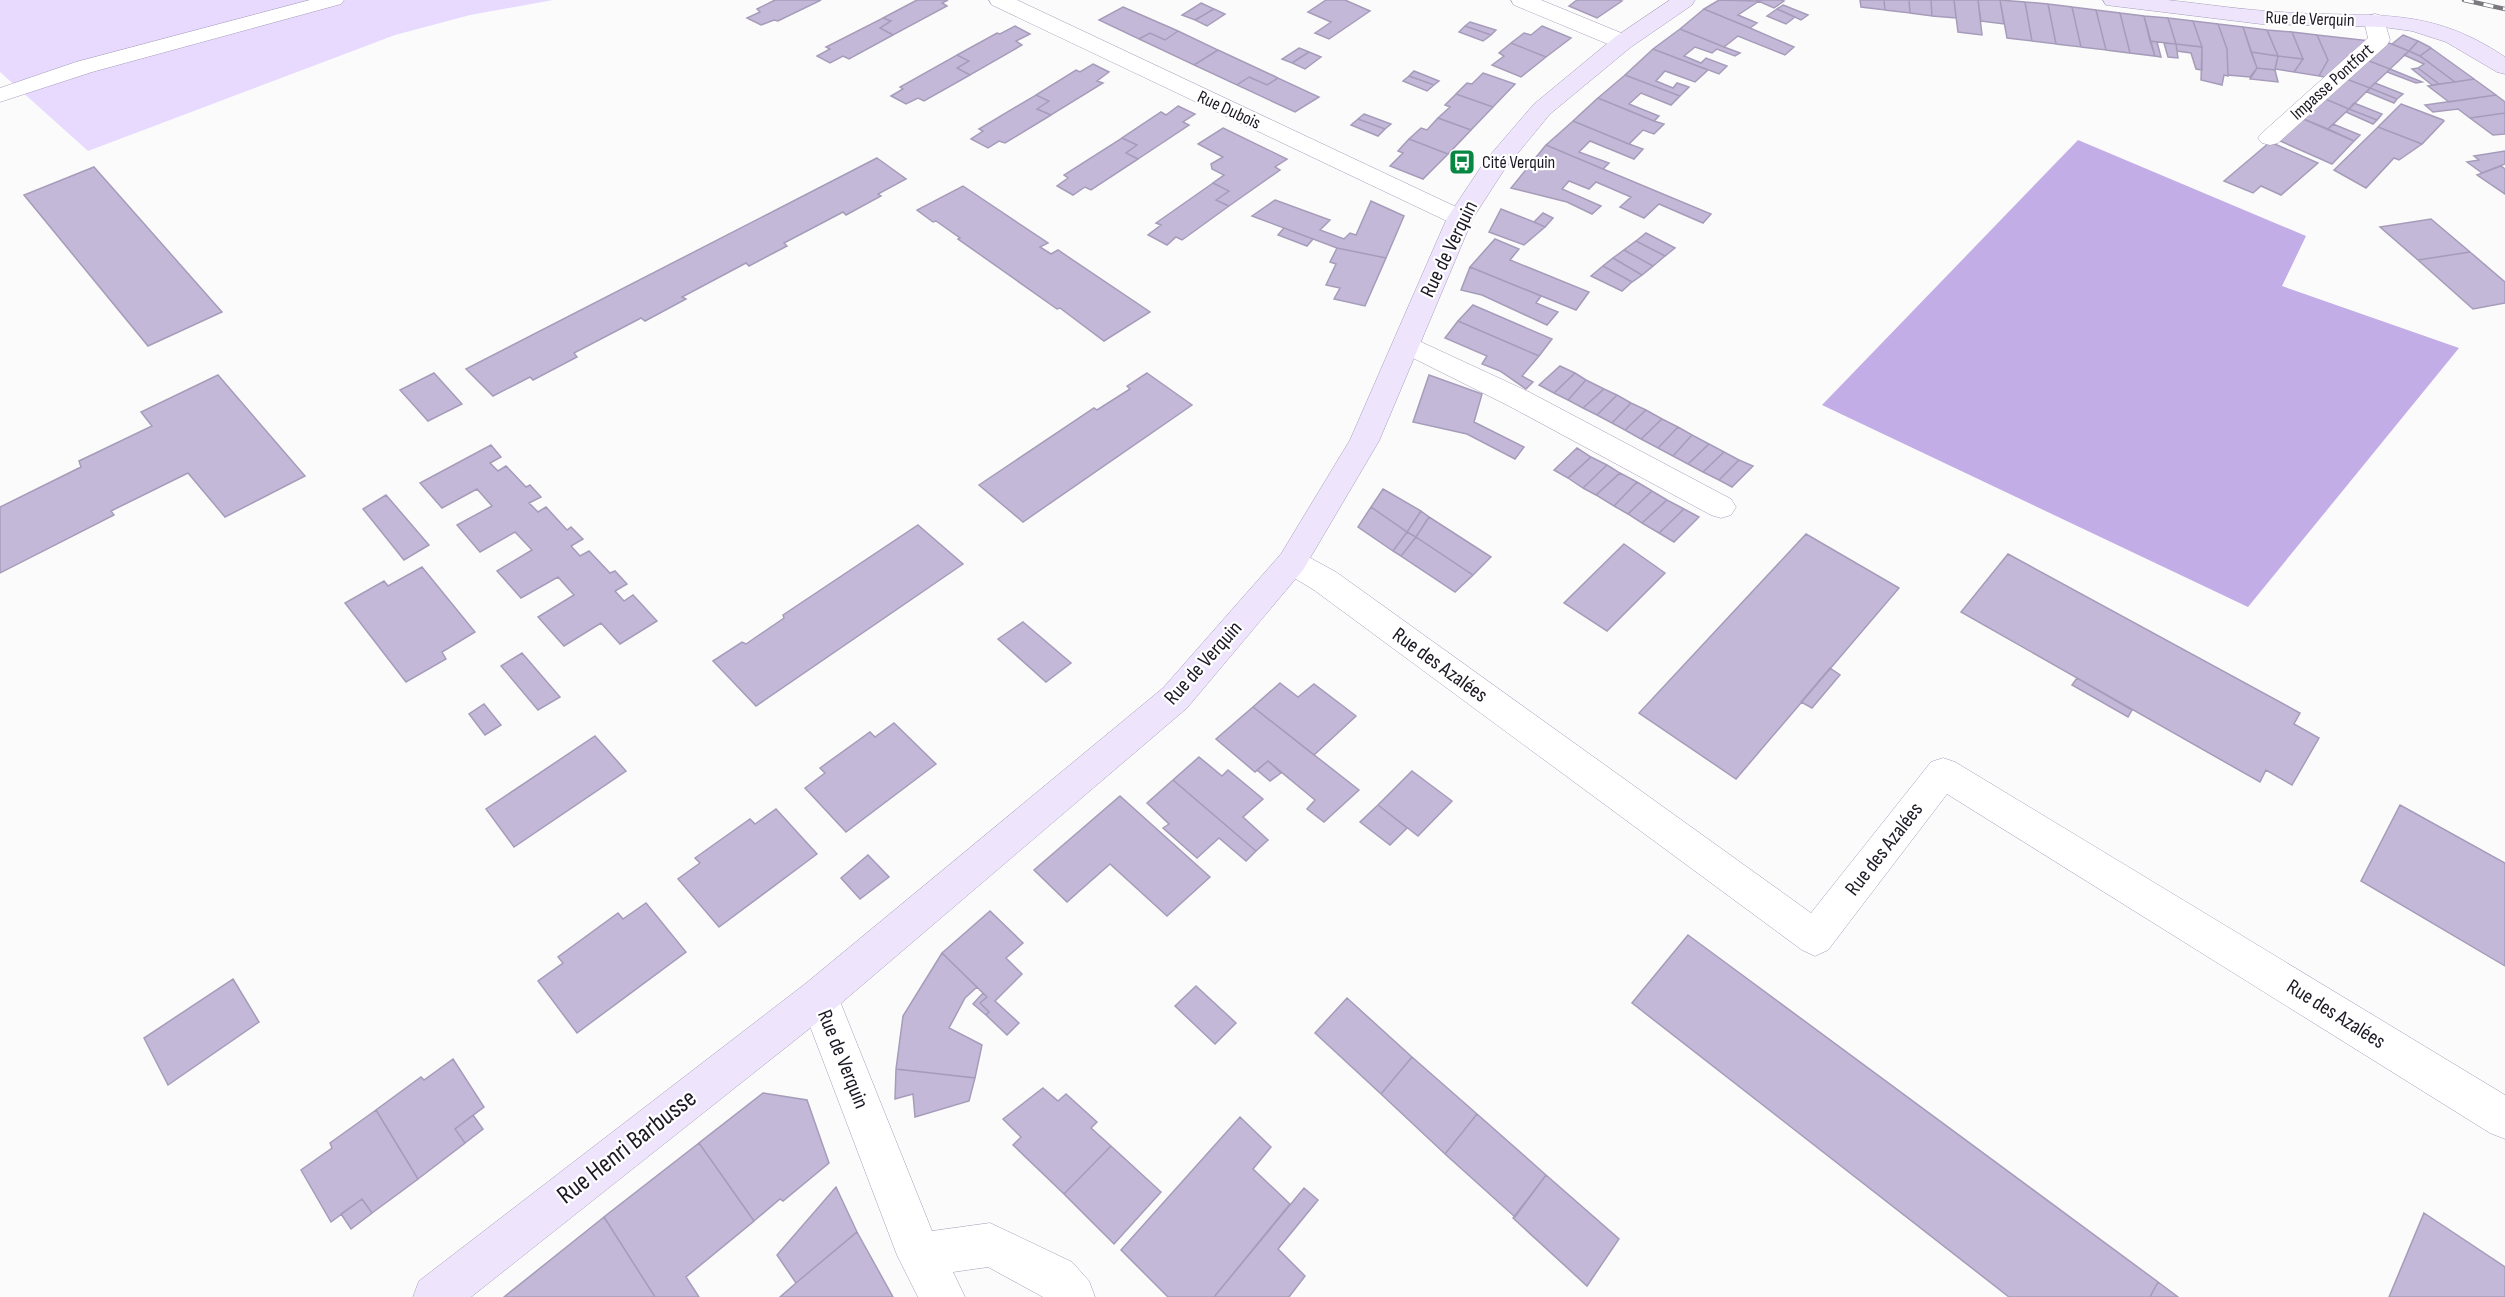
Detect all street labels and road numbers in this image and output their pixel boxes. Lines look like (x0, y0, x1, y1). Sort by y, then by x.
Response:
street label: Rue de Verquin (2265, 7, 2355, 31)
street label: Impasse Pontfort (2286, 39, 2378, 125)
street label: Rue Dubois (1194, 86, 1264, 134)
street label: Rue de Verquin (1415, 197, 1483, 301)
street label: Rue de Verquin (1159, 616, 1247, 710)
street label: Rue des Azalées (1388, 622, 1492, 708)
street label: Rue des Azalées (1840, 797, 1928, 901)
street label: Rue des Azalées (2282, 974, 2390, 1054)
street label: Rue de Verquin (812, 1006, 874, 1112)
street label: Rue Henri Barbusse (551, 1083, 703, 1211)

